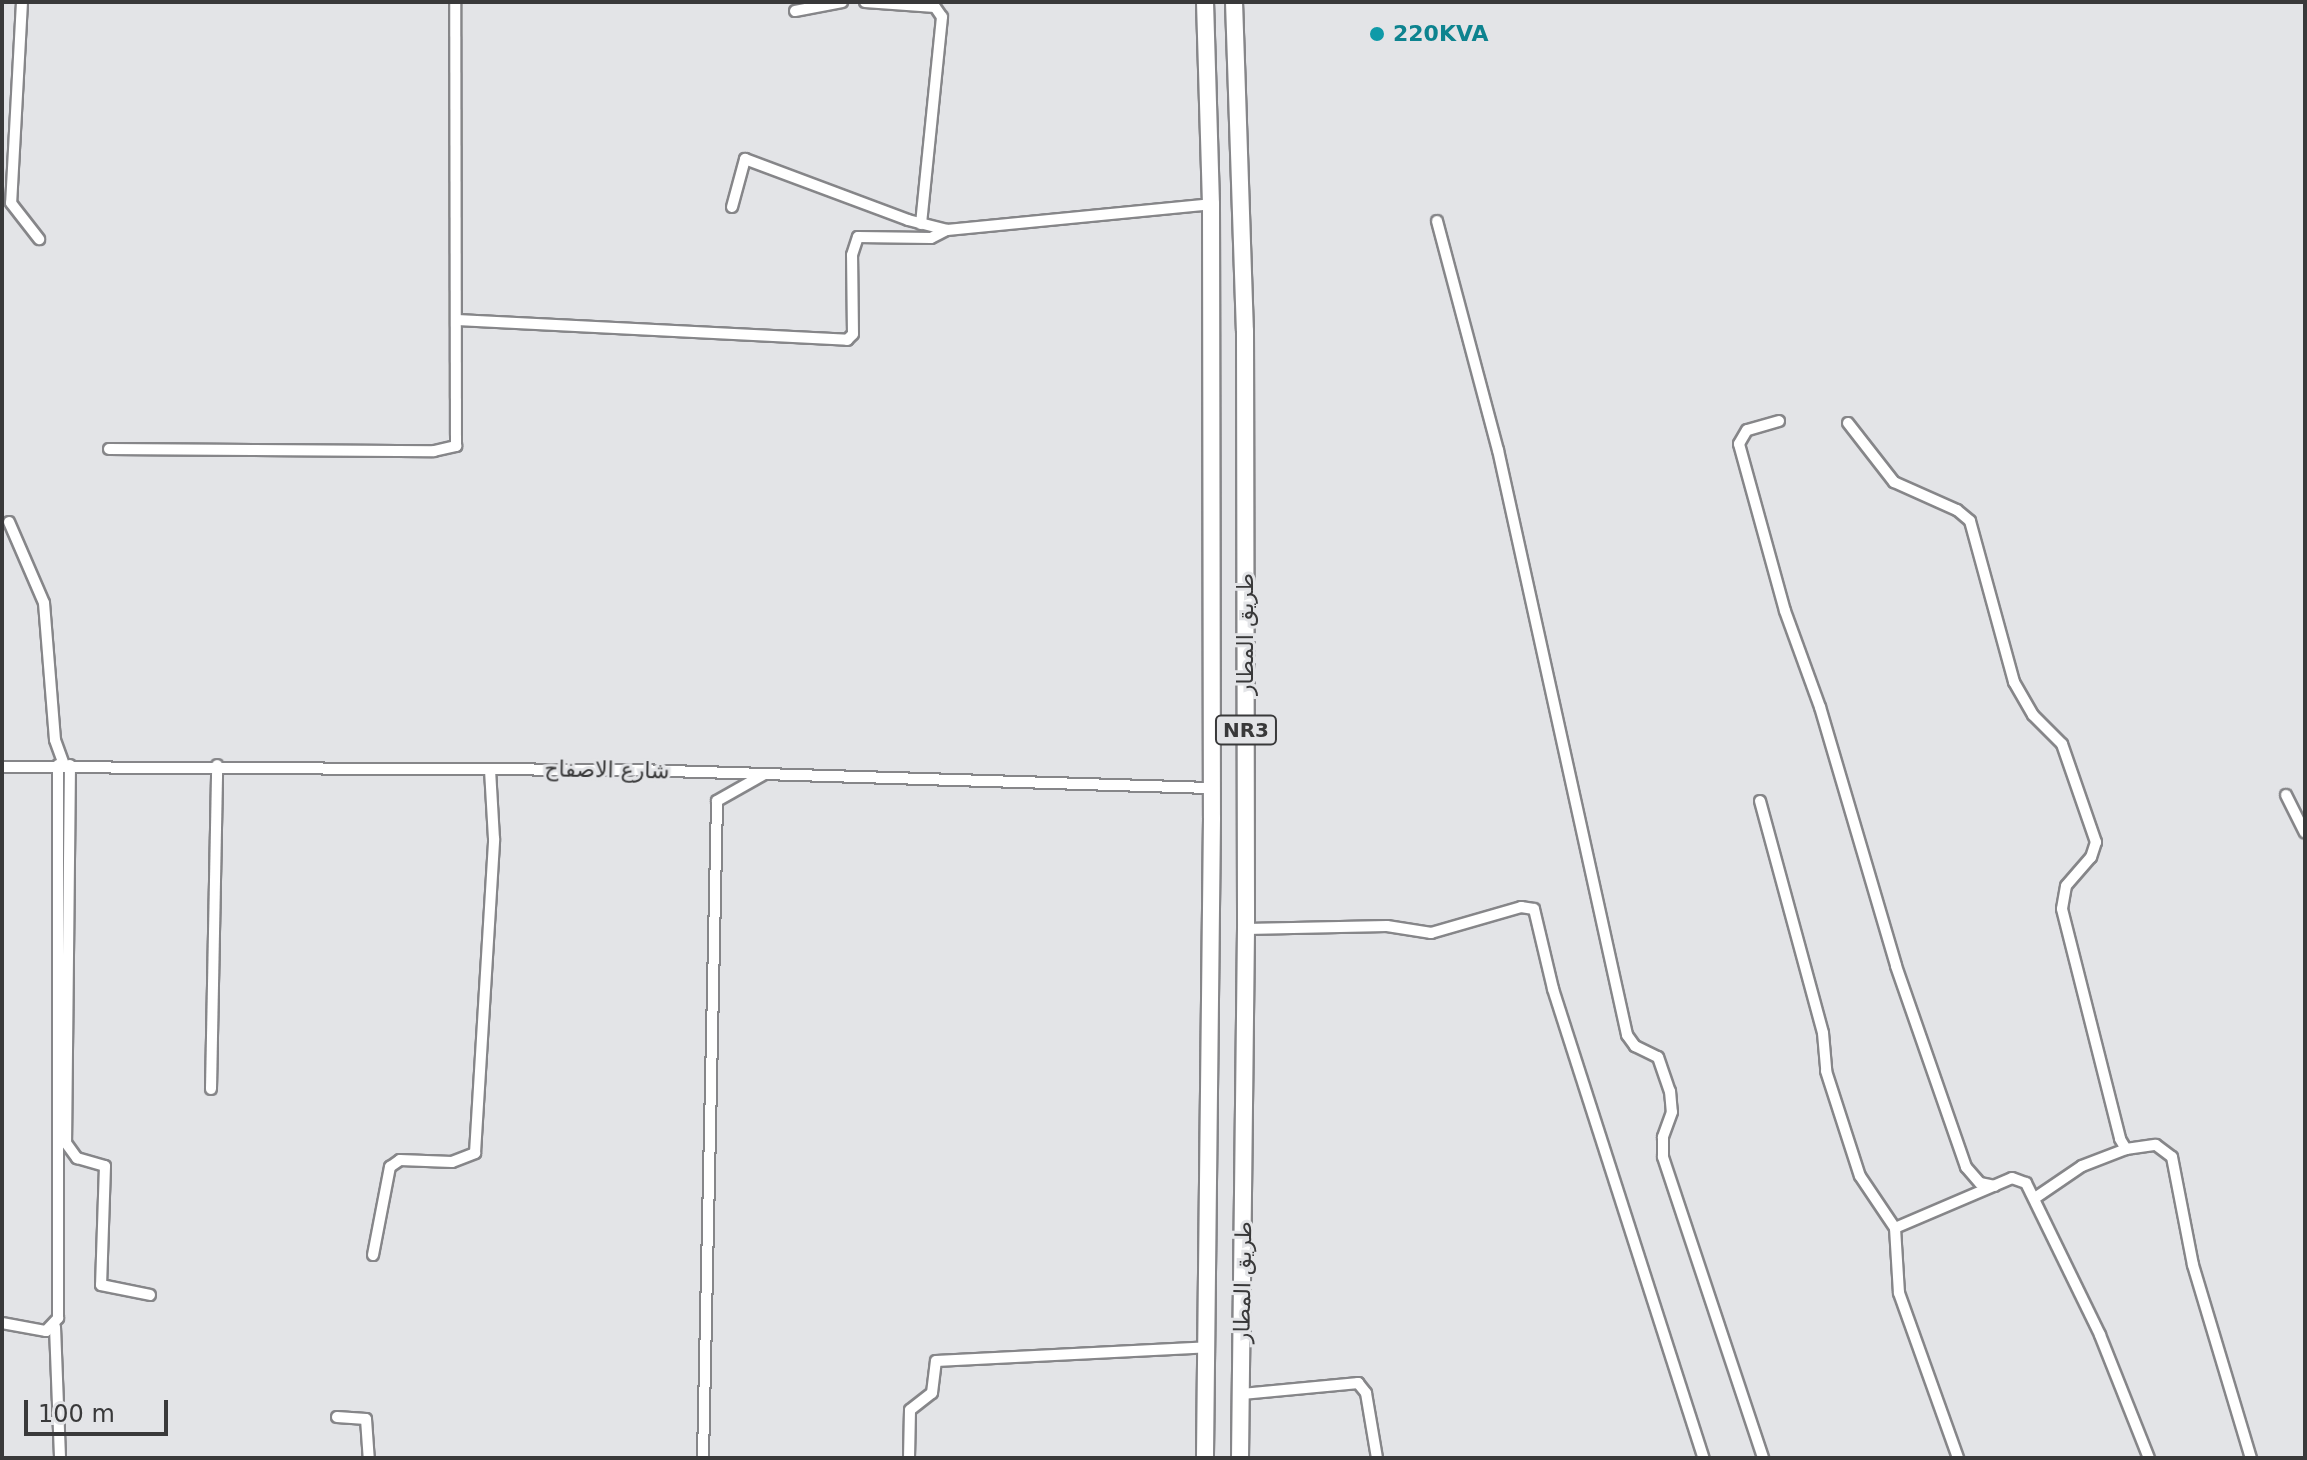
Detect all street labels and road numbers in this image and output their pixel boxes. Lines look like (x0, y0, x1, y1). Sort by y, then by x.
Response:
street label: طريق المطار (1233, 573, 1259, 695)
road number: NR3 (1214, 714, 1278, 746)
street label: شارع الاصفاح (544, 756, 670, 784)
street label: طريق المطار (1229, 1221, 1257, 1343)

